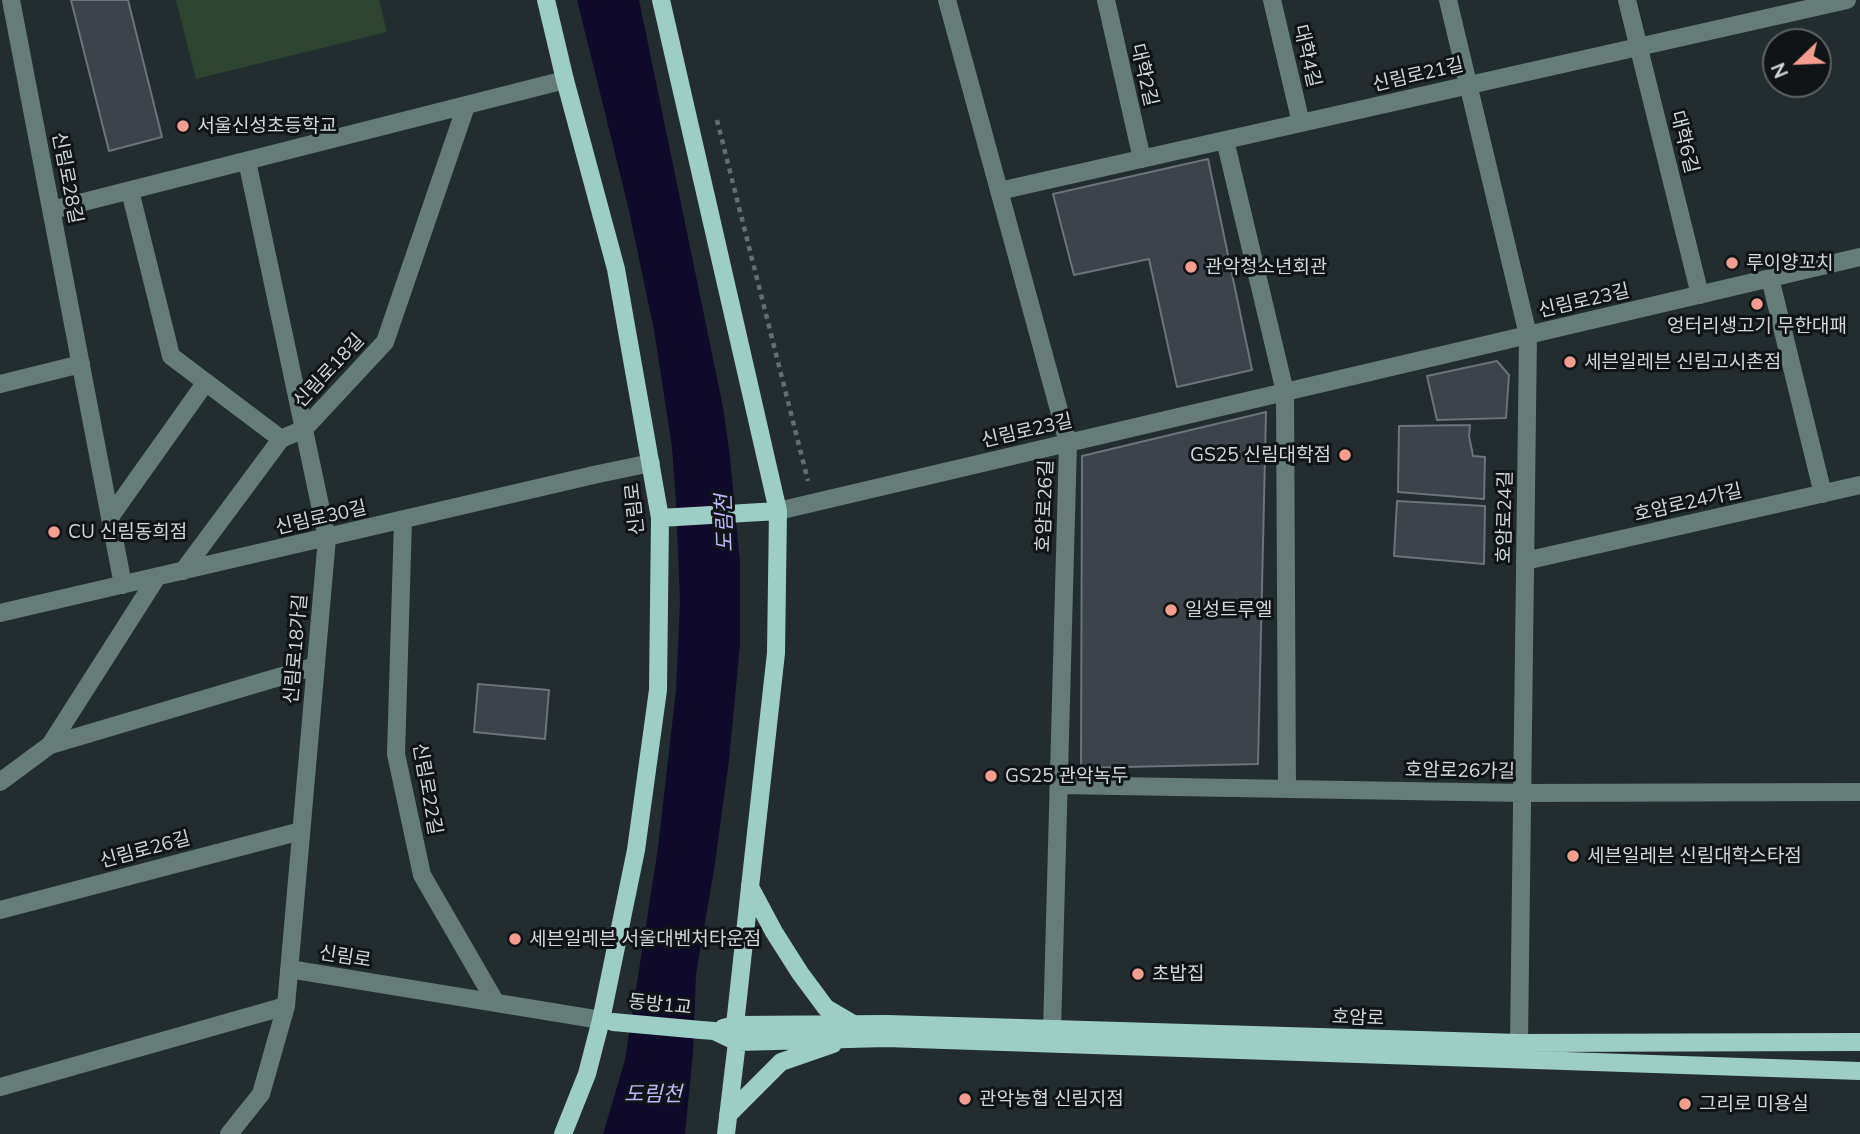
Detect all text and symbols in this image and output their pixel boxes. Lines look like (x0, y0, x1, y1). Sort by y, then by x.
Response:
street label: 대학4길 (1289, 22, 1325, 90)
north arrow (1762, 28, 1832, 98)
street label: 대학2길 (1126, 41, 1162, 109)
street label: 신림로21길 (1370, 53, 1466, 97)
text: N (1766, 59, 1793, 82)
street label: 대학6길 (1665, 108, 1703, 176)
place label: 서울신성초등학교 (197, 115, 337, 137)
marker: 서울신성초등학교 (175, 118, 191, 134)
street label: 신림로28길 (47, 130, 87, 226)
place label: 루이양꼬치 (1746, 252, 1833, 274)
marker: 루이양꼬치 (1724, 255, 1740, 271)
place label: 관악청소년회관 (1205, 256, 1327, 278)
marker: 관악청소년회관 (1183, 259, 1199, 275)
street label: 신림로23길 (1536, 279, 1632, 323)
marker: 엉터리생고기 무한대패 (1749, 296, 1765, 312)
place label: 엉터리생고기 무한대패 (1667, 315, 1847, 337)
street label: 신림로18길 (289, 329, 369, 413)
place label: 세븐일레븐 신림고시촌점 (1584, 351, 1781, 373)
marker: 세븐일레븐 신림고시촌점 (1562, 354, 1578, 370)
street label: 신림로23길 (979, 409, 1075, 453)
place label: GS25 신림대학점 (1190, 444, 1331, 466)
marker: GS25 신림대학점 (1337, 447, 1353, 463)
street label: 호암로26길 (1032, 459, 1058, 553)
street label: 호암로24길 (1493, 470, 1517, 564)
street label: 호암로24가길 (1632, 479, 1744, 527)
street label: 신림로 (621, 482, 649, 536)
water label: 도림천 (711, 494, 739, 552)
street label: 신림로30길 (273, 496, 369, 540)
place label: CU 신림동희점 (68, 521, 187, 543)
marker: CU 신림동희점 (46, 524, 62, 540)
street label: 신림로18가길 (280, 593, 312, 705)
place label: 일성트루엘 (1185, 599, 1272, 621)
marker: 일성트루엘 (1163, 602, 1179, 618)
street label: 신림로22길 (408, 741, 446, 837)
street label: 호암로26가길 (1405, 759, 1515, 783)
place label: GS25 관악녹두 (1005, 765, 1128, 787)
marker: GS25 관악녹두 (983, 768, 999, 784)
street label: 신림로26길 (97, 827, 193, 873)
place label: 세븐일레븐 신림대학스타점 (1587, 845, 1802, 867)
marker: 세븐일레븐 신림대학스타점 (1565, 848, 1581, 864)
place label: 세븐일레븐 서울대벤처타운점 (529, 928, 761, 950)
marker: 세븐일레븐 서울대벤처타운점 (507, 931, 523, 947)
street label: 신림로 (317, 942, 373, 972)
place label: 초밥집 (1152, 963, 1204, 985)
marker: 초밥집 (1130, 966, 1146, 982)
street label: 동방1교 (627, 990, 693, 1020)
street label: 호암로 (1331, 1006, 1385, 1030)
water label: 도림천 (624, 1082, 682, 1108)
place label: 관악농협 신림지점 (979, 1088, 1124, 1110)
marker: 관악농협 신림지점 (957, 1091, 973, 1107)
place label: 그리로 미용실 (1699, 1093, 1809, 1115)
marker: 그리로 미용실 (1677, 1096, 1693, 1112)

